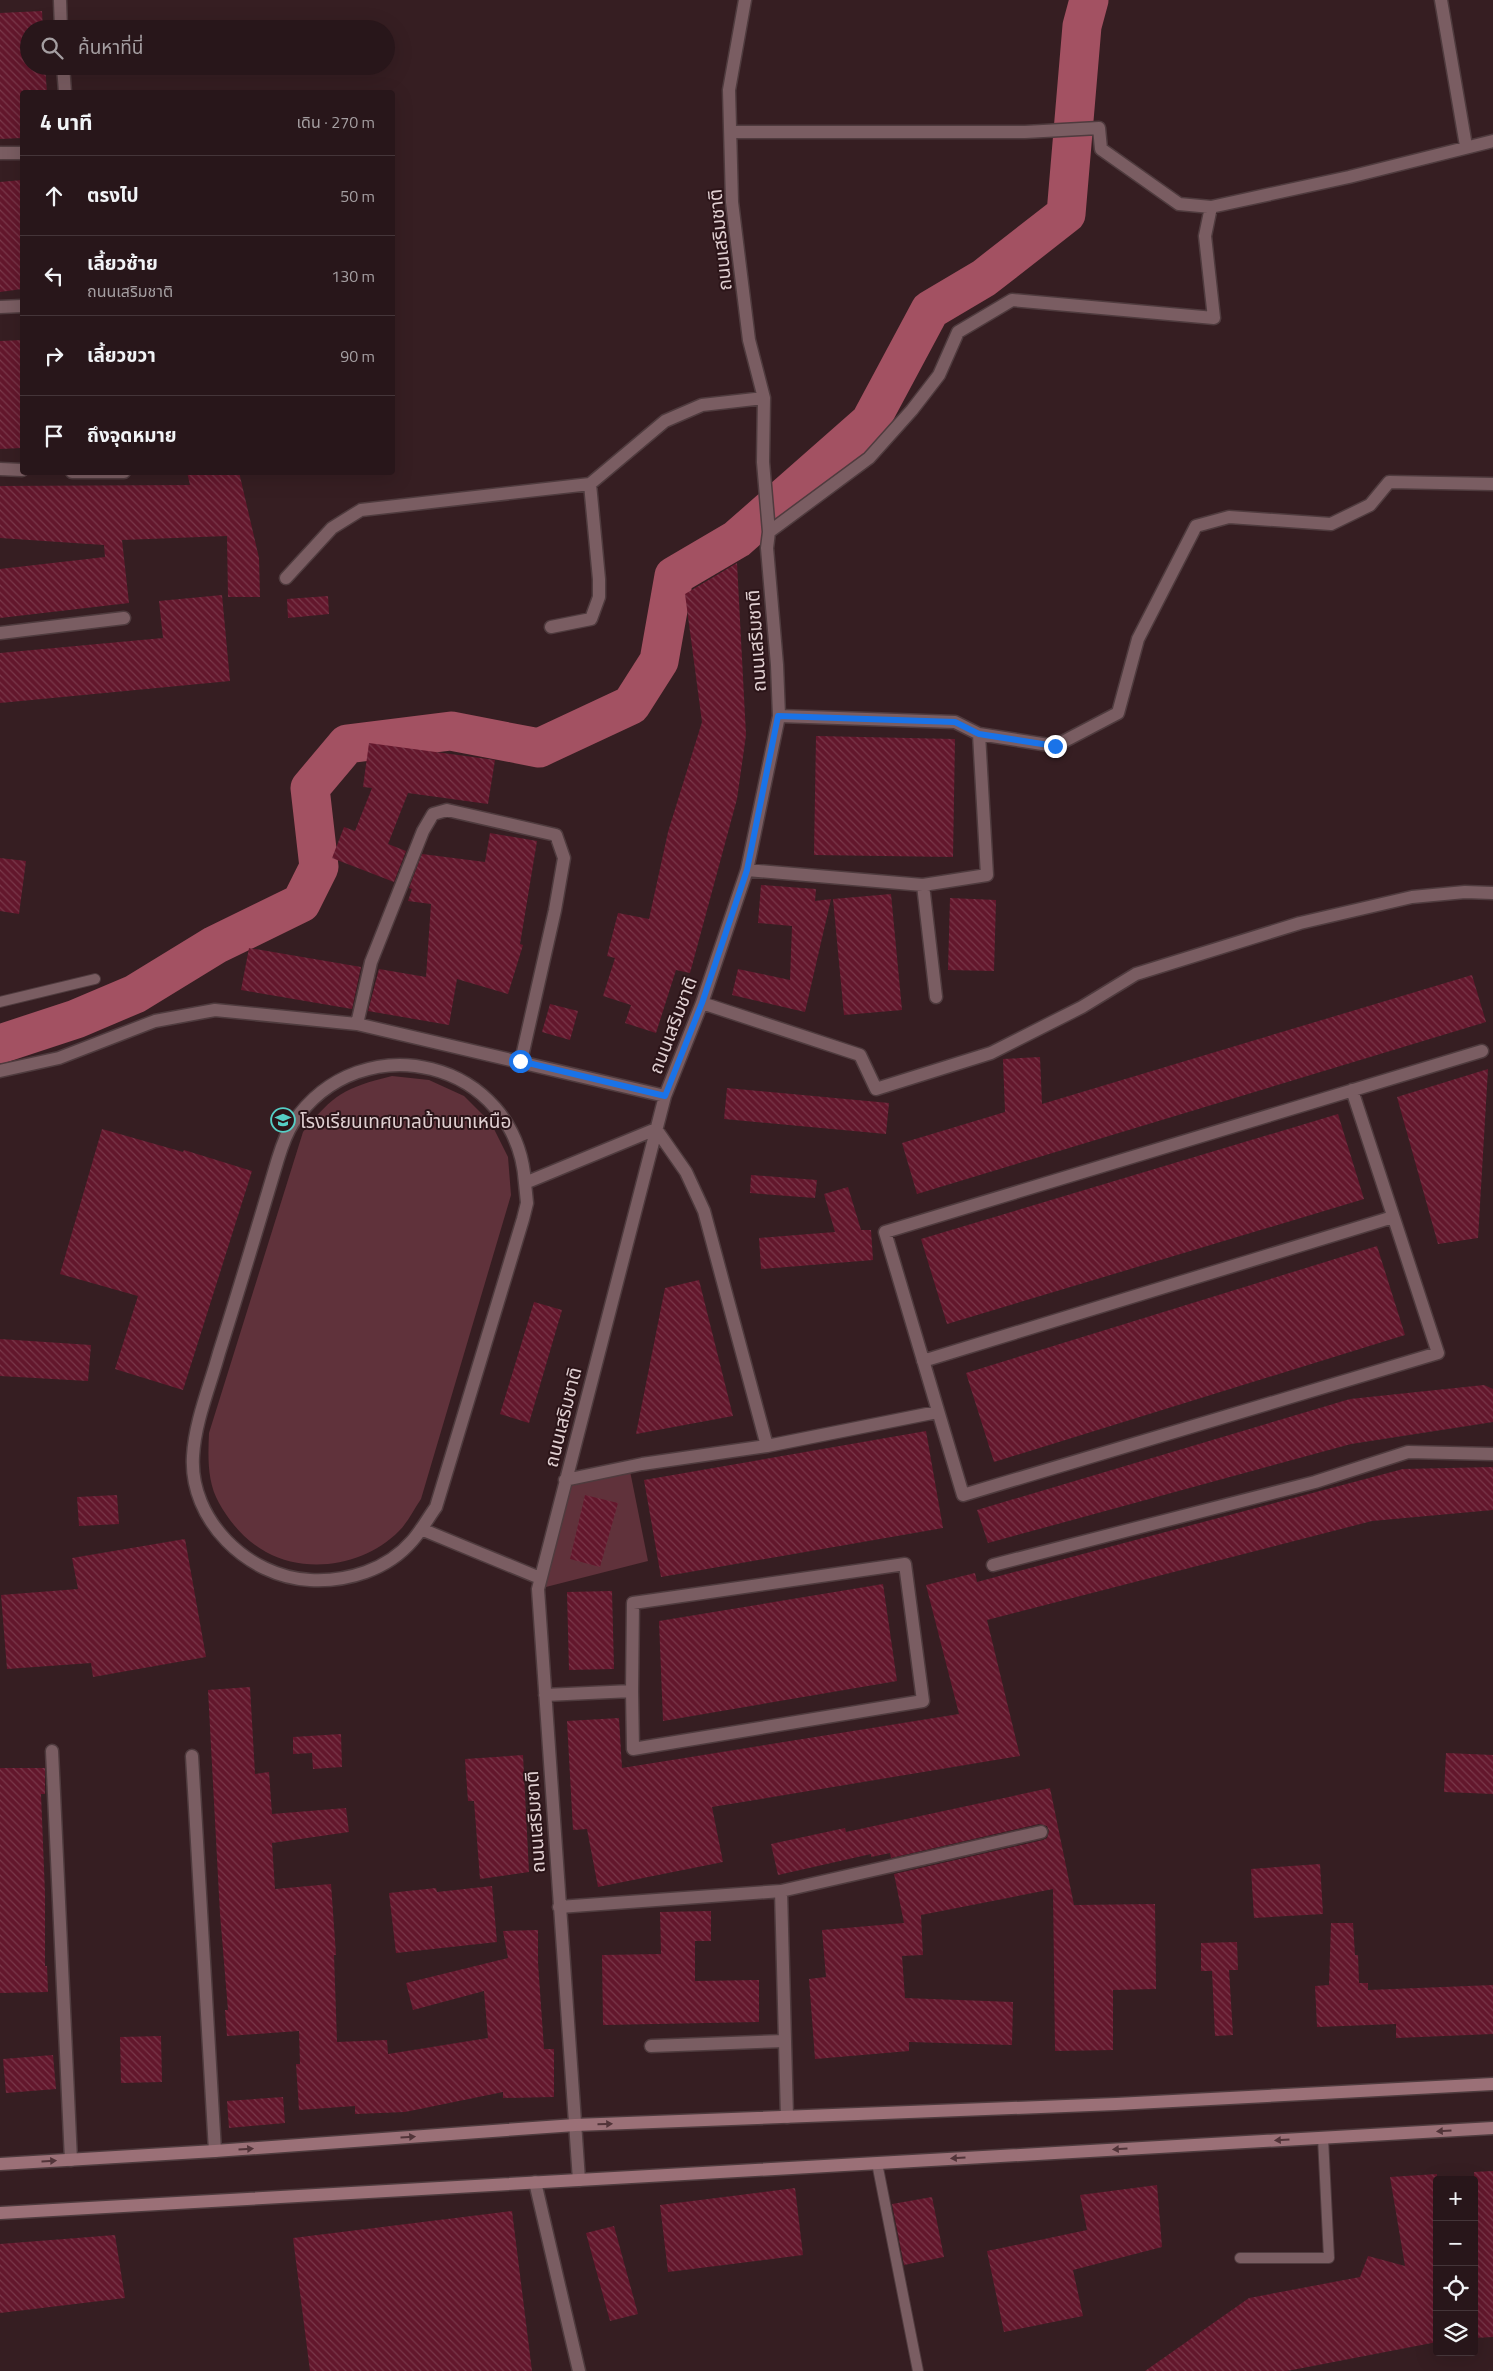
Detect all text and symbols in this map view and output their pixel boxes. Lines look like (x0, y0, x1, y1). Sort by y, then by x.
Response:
search box (20, 20, 395, 75)
text: ค้นหาที่นี่ (78, 32, 143, 61)
icon: search (38, 34, 66, 62)
text: 4 นาที (40, 106, 93, 138)
text: เดิน · 270 m (296, 110, 375, 134)
text: ตรงไป (87, 180, 139, 209)
icon: ahead (40, 182, 68, 210)
text: 50 m (340, 184, 375, 208)
street label: ถนนเสริมชาติ (699, 188, 739, 292)
text: เลี้ยวซ้าย (87, 248, 158, 277)
icon: left (40, 262, 68, 290)
text: 130 m (331, 264, 375, 288)
text: ถนนเสริมชาติ (87, 279, 173, 303)
text: เลี้ยวขวา (87, 340, 156, 369)
icon: right (40, 342, 68, 370)
text: 90 m (340, 344, 375, 368)
text: ถึงจุดหมาย (87, 420, 177, 449)
icon: arrive (40, 422, 68, 450)
street label: ถนนเสริมชาติ (737, 589, 773, 693)
route end (1044, 735, 1067, 758)
street label: ถนนเสริมชาติ (640, 972, 704, 1078)
route start (509, 1050, 532, 1073)
place label: โรงเรียนเทศบาลบ้านนาเหนือ (300, 1106, 511, 1135)
school or university icon: โรงเรียนเทศบาลบ้านนาเหนือ (270, 1107, 296, 1133)
street label: ถนนเสริมชาติ (536, 1364, 588, 1470)
street label: ถนนเสริมชาติ (516, 1770, 552, 1874)
one-way arrow (597, 2119, 613, 2127)
one-way arrow (1436, 2127, 1452, 2135)
one-way arrow (400, 2133, 416, 2141)
one-way arrow (1274, 2136, 1290, 2144)
one-way arrow (238, 2144, 254, 2152)
one-way arrow (1112, 2146, 1128, 2154)
one-way arrow (949, 2155, 965, 2163)
one-way arrow (41, 2157, 57, 2165)
map controls (1433, 2176, 1478, 2356)
button: + (1433, 2176, 1478, 2221)
button: − (1433, 2221, 1478, 2266)
button: locate (1433, 2266, 1478, 2311)
button: layers (1433, 2311, 1478, 2356)

